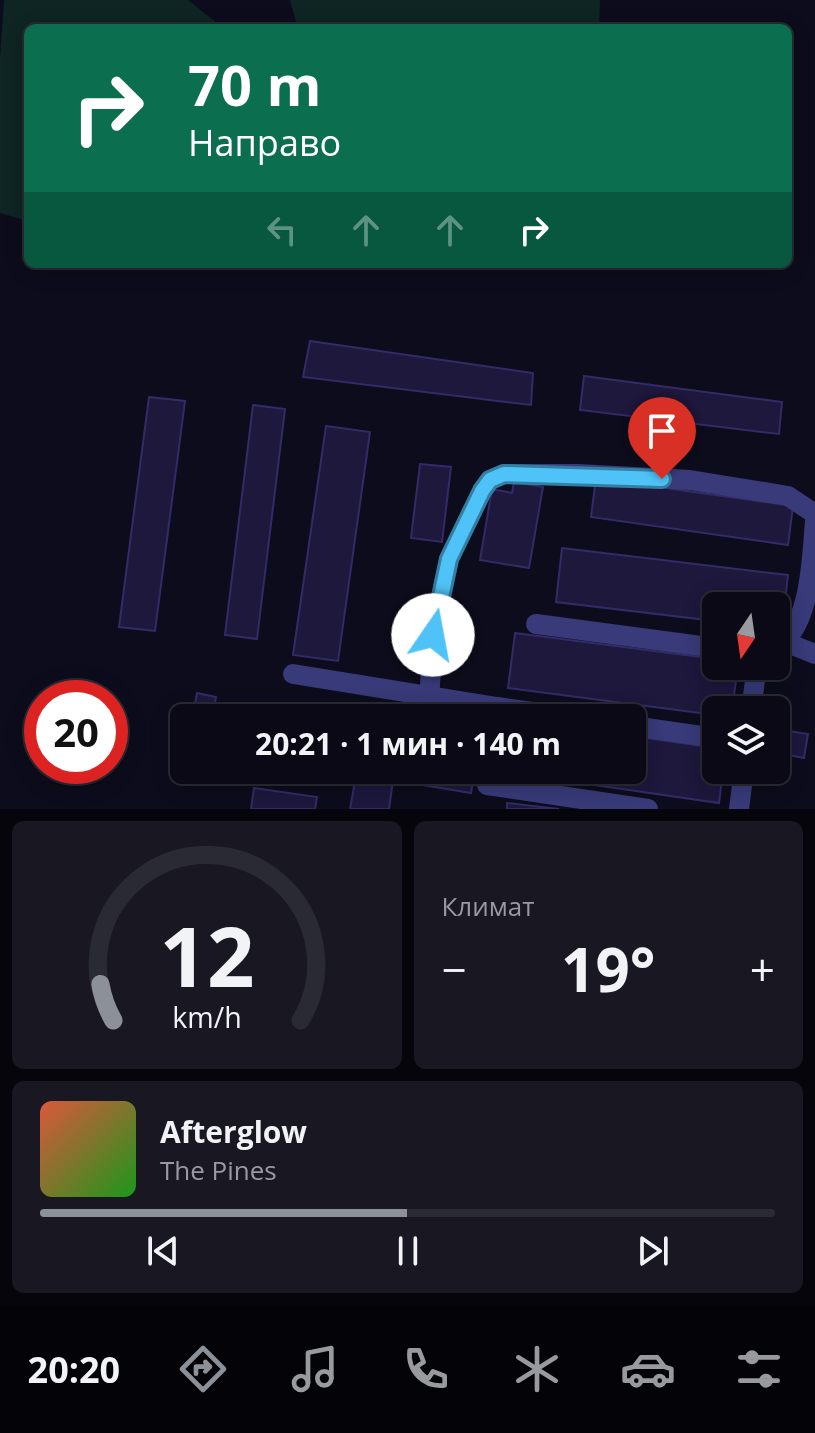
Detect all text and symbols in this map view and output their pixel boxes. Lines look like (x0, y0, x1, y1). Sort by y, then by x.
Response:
text: 70 m (188, 46, 322, 122)
icon: right (56, 56, 160, 160)
text: Направо (188, 118, 341, 167)
icon: left (260, 208, 304, 252)
icon: ahead (344, 208, 388, 252)
icon: ahead (428, 208, 472, 252)
icon: right (512, 208, 556, 252)
pin (628, 397, 696, 479)
icon: arrive (640, 409, 684, 453)
north arrow (702, 592, 790, 680)
map controls (702, 592, 790, 784)
position arrow (391, 593, 475, 677)
speed limit sign: 20 (24, 680, 128, 784)
button: layers (702, 696, 790, 784)
text: 20:21 · 1 мин · 140 m (255, 723, 561, 764)
text: Климат (442, 888, 535, 924)
text: 12 (159, 898, 254, 1011)
text: 19° (561, 928, 655, 1010)
text: − (442, 939, 467, 999)
text: + (750, 939, 775, 999)
text: km/h (172, 997, 241, 1036)
text: Afterglow (160, 1111, 307, 1152)
text: The Pines (160, 1152, 277, 1188)
icon: previous (141, 1229, 185, 1273)
icon: pause (386, 1229, 430, 1273)
icon: next (631, 1229, 675, 1273)
icon: directions (175, 1341, 231, 1397)
icon: music (287, 1341, 343, 1397)
icon: phone (398, 1341, 454, 1397)
icon: climate (509, 1341, 565, 1397)
icon: car (620, 1341, 676, 1397)
icon: filters (731, 1341, 787, 1397)
text: 20:20 (28, 1345, 120, 1394)

